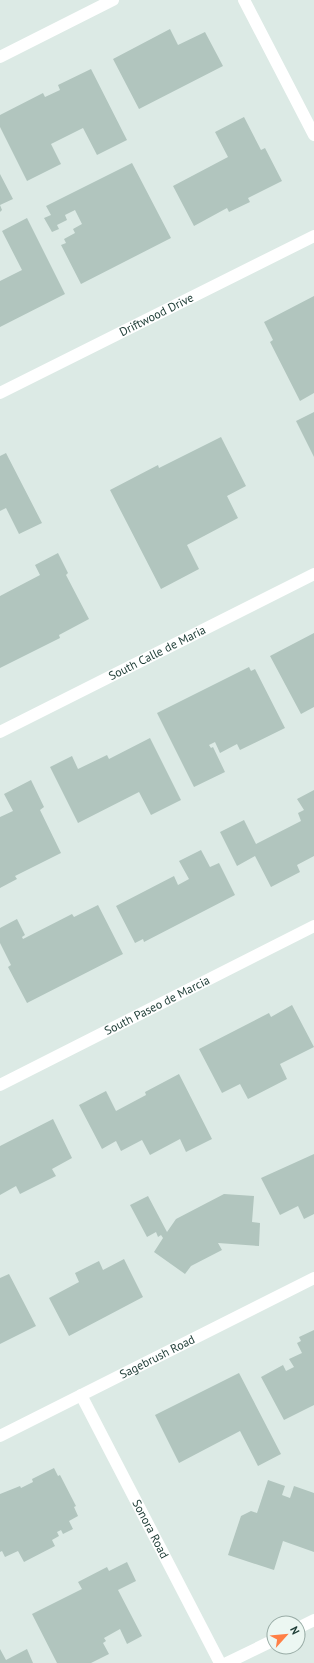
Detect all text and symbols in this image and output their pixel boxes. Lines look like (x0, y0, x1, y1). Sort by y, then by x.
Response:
street label: Driftwood Drive (117, 289, 196, 339)
street label: South Calle de Maria (106, 622, 208, 683)
street label: South Paseo de Marcia (102, 972, 212, 1038)
street label: Sagebrush Road (117, 1331, 197, 1382)
street label: Sonora Road (129, 1497, 172, 1561)
north arrow (266, 1615, 306, 1655)
text: N (287, 1624, 303, 1637)

